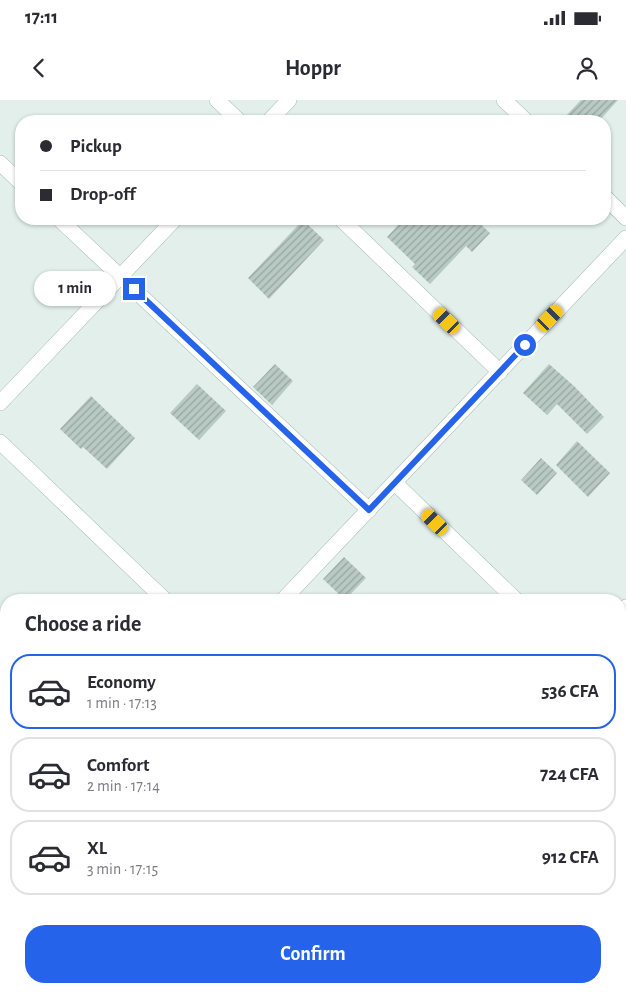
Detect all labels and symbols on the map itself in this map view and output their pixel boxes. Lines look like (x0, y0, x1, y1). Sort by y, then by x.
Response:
callout: 1 min (34, 272, 116, 306)
route end (123, 278, 145, 300)
car (534, 302, 565, 334)
car (430, 305, 463, 337)
route start (514, 334, 536, 356)
car (418, 506, 451, 538)

